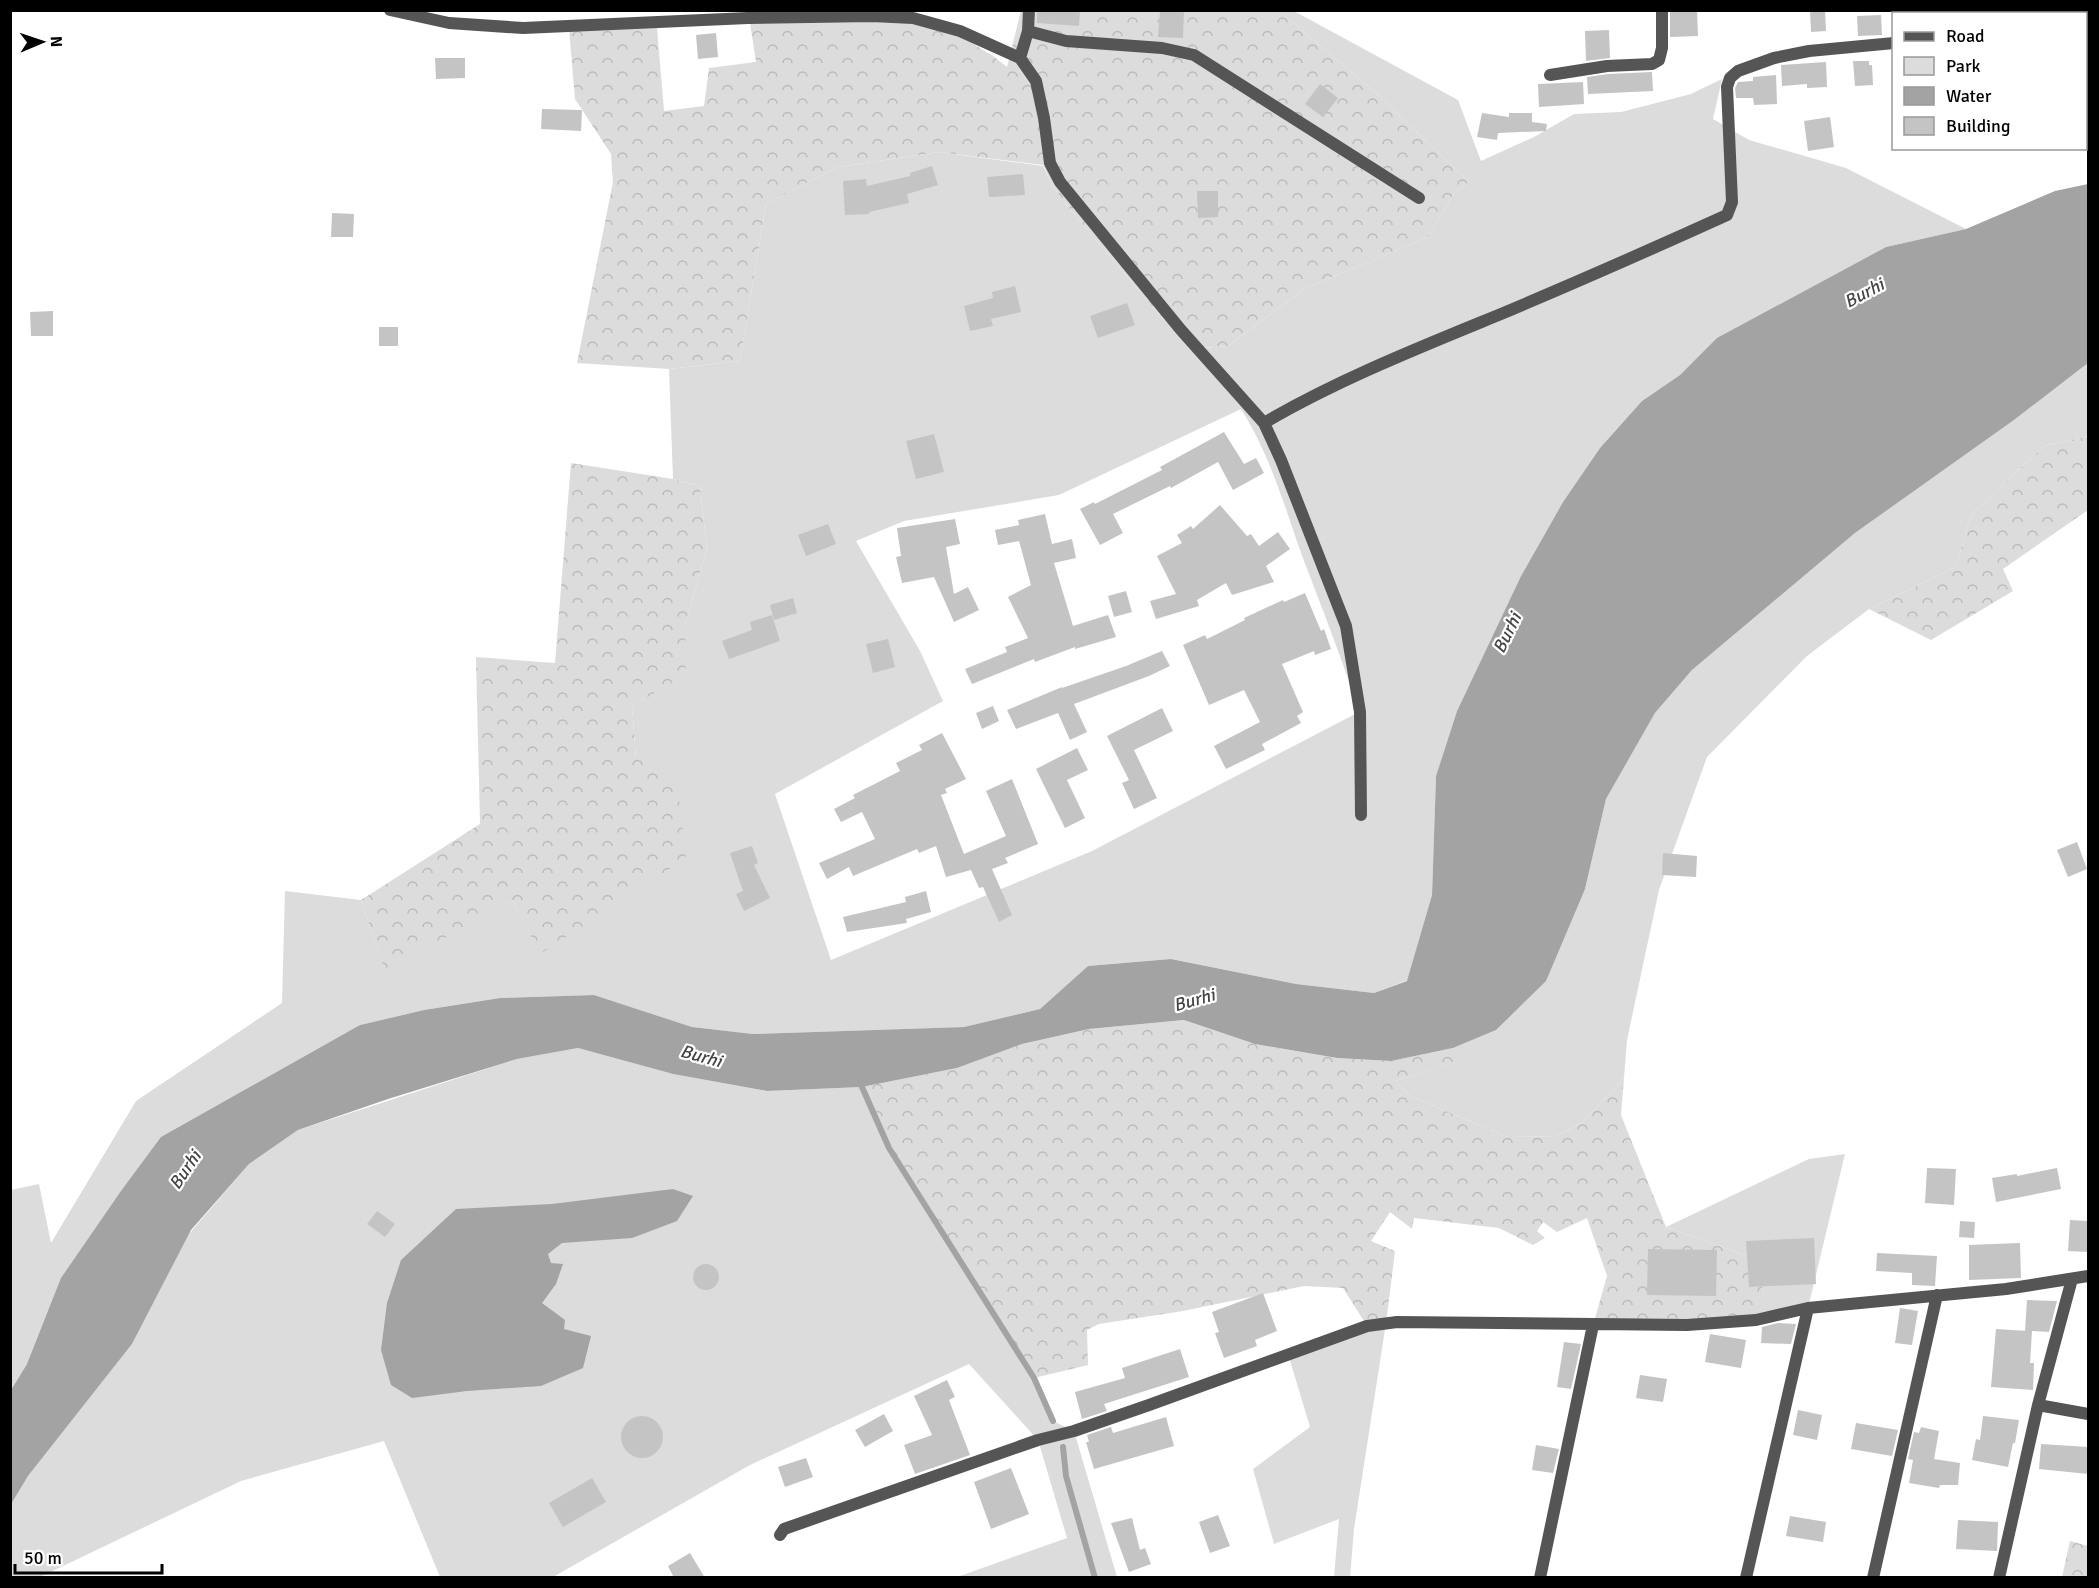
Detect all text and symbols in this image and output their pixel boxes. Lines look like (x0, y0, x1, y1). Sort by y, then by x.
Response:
north arrow (12, 12, 72, 72)
legend (1892, 12, 2087, 150)
text: Road (1946, 25, 1985, 47)
text: N (46, 36, 66, 47)
text: Park (1946, 55, 1981, 77)
text: Water (1946, 85, 1992, 107)
text: Building (1946, 115, 2010, 137)
water label: Burhi (1840, 272, 1890, 313)
water label: Burhi (1488, 607, 1527, 657)
water label: Burhi (1171, 983, 1219, 1016)
water label: Burhi (678, 1040, 726, 1073)
water label: Burhi (164, 1145, 207, 1194)
scale bar (15, 1537, 162, 1575)
text: 50 m (24, 1547, 62, 1569)

